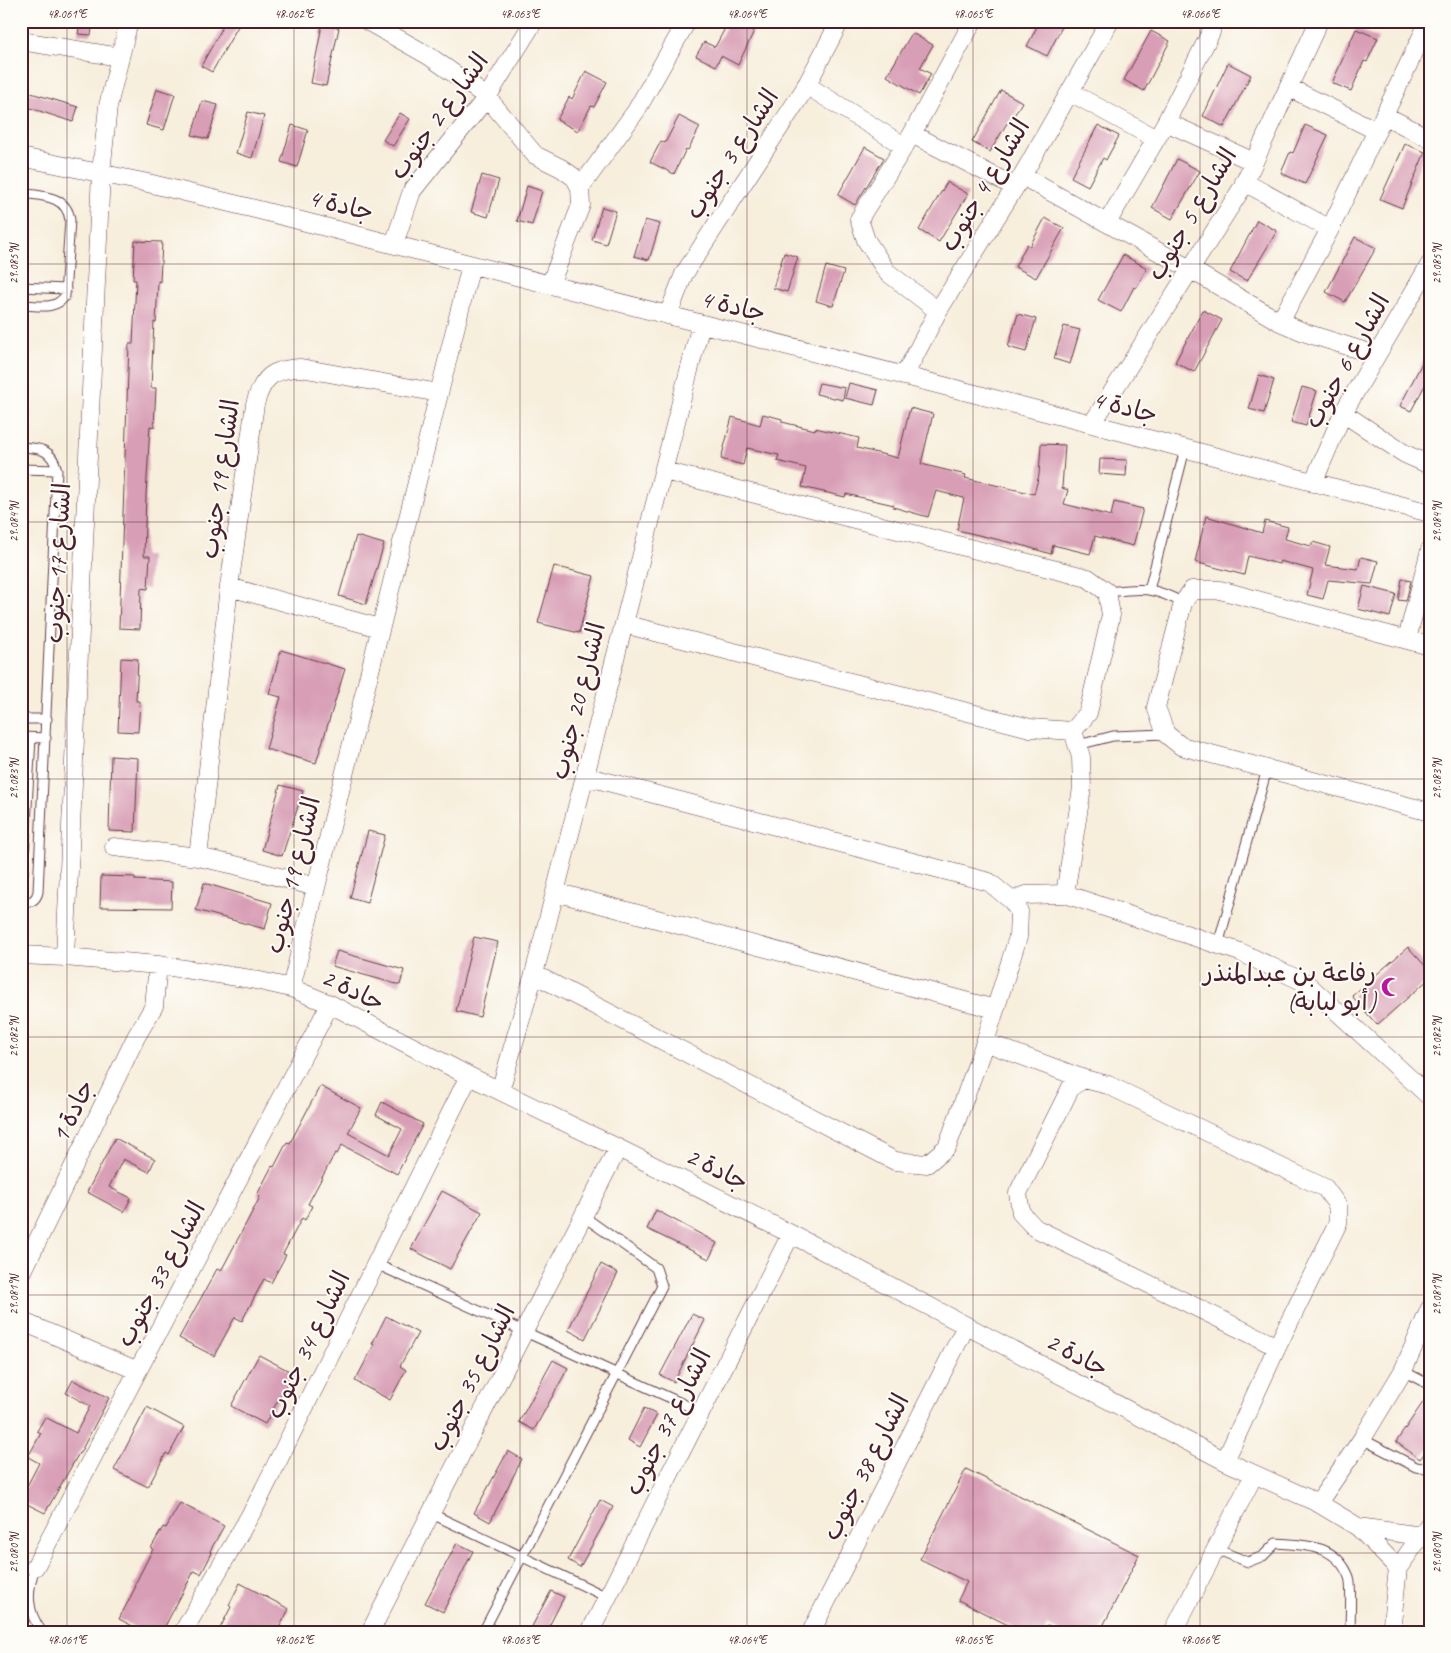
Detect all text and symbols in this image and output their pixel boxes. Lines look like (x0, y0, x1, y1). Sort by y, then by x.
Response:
text: 48.061°E (47, 6, 88, 22)
text: 48.062°E (274, 6, 315, 22)
text: 48.063°E (500, 6, 541, 22)
text: 48.064°E (727, 6, 768, 22)
text: 48.065°E (953, 6, 994, 22)
text: 48.066°E (1180, 6, 1221, 22)
street label: الشارع 2 جنوب (382, 46, 497, 187)
street label: الشارع 3 جنوب (678, 83, 787, 226)
street label: الشارع 4 جنوب (933, 113, 1038, 258)
street label: الشارع 5 جنوب (1140, 142, 1245, 287)
street label: جادة 4 (305, 181, 377, 229)
text: 29.085°N (6, 242, 22, 284)
text: 29.085°N (1429, 242, 1445, 284)
street label: جادة 4 (697, 282, 769, 330)
street label: الشارع 6 جنوب (1297, 288, 1398, 435)
street label: جادة 4 (1089, 383, 1161, 431)
street label: الشارع 19 جنوب (193, 397, 248, 561)
street label: الشارع 17 جنوب (38, 482, 79, 644)
text: 29.084°N (6, 500, 22, 542)
text: 29.084°N (1429, 500, 1445, 542)
street label: الشارع 20 جنوب (543, 619, 614, 783)
text: 29.083°N (6, 757, 22, 799)
text: 29.083°N (1429, 757, 1445, 799)
street label: الشارع 19 جنوب (258, 793, 329, 957)
place label: رفاعة بن عبدالمنذر (أبو لبابة) (1201, 957, 1378, 1018)
street label: جادة 2 (316, 961, 390, 1019)
mosque icon: رفاعة بن عبدالمنذر (أبو لبابة) (1380, 976, 1402, 998)
text: 29.082°N (6, 1015, 22, 1057)
text: 29.082°N (1429, 1015, 1445, 1057)
street label: جادة 1 (44, 1074, 102, 1148)
street label: جادة 2 (680, 1140, 754, 1198)
street label: الشارع 33 جنوب (109, 1195, 214, 1353)
street label: الشارع 34 جنوب (258, 1266, 359, 1425)
text: 29.081°N (6, 1273, 22, 1315)
text: 29.081°N (1429, 1273, 1445, 1315)
street label: الشارع 35 جنوب (421, 1299, 524, 1457)
street label: جادة 2 (1040, 1325, 1114, 1385)
street label: الشارع 37 جنوب (617, 1343, 720, 1501)
street label: الشارع 38 جنوب (815, 1388, 918, 1546)
text: 29.080°N (6, 1531, 22, 1573)
text: 29.080°N (1429, 1531, 1445, 1573)
text: 48.061°E (47, 1632, 88, 1648)
text: 48.062°E (274, 1632, 315, 1648)
text: 48.063°E (500, 1632, 541, 1648)
text: 48.064°E (727, 1632, 768, 1648)
text: 48.065°E (953, 1632, 994, 1648)
text: 48.066°E (1180, 1632, 1221, 1648)

